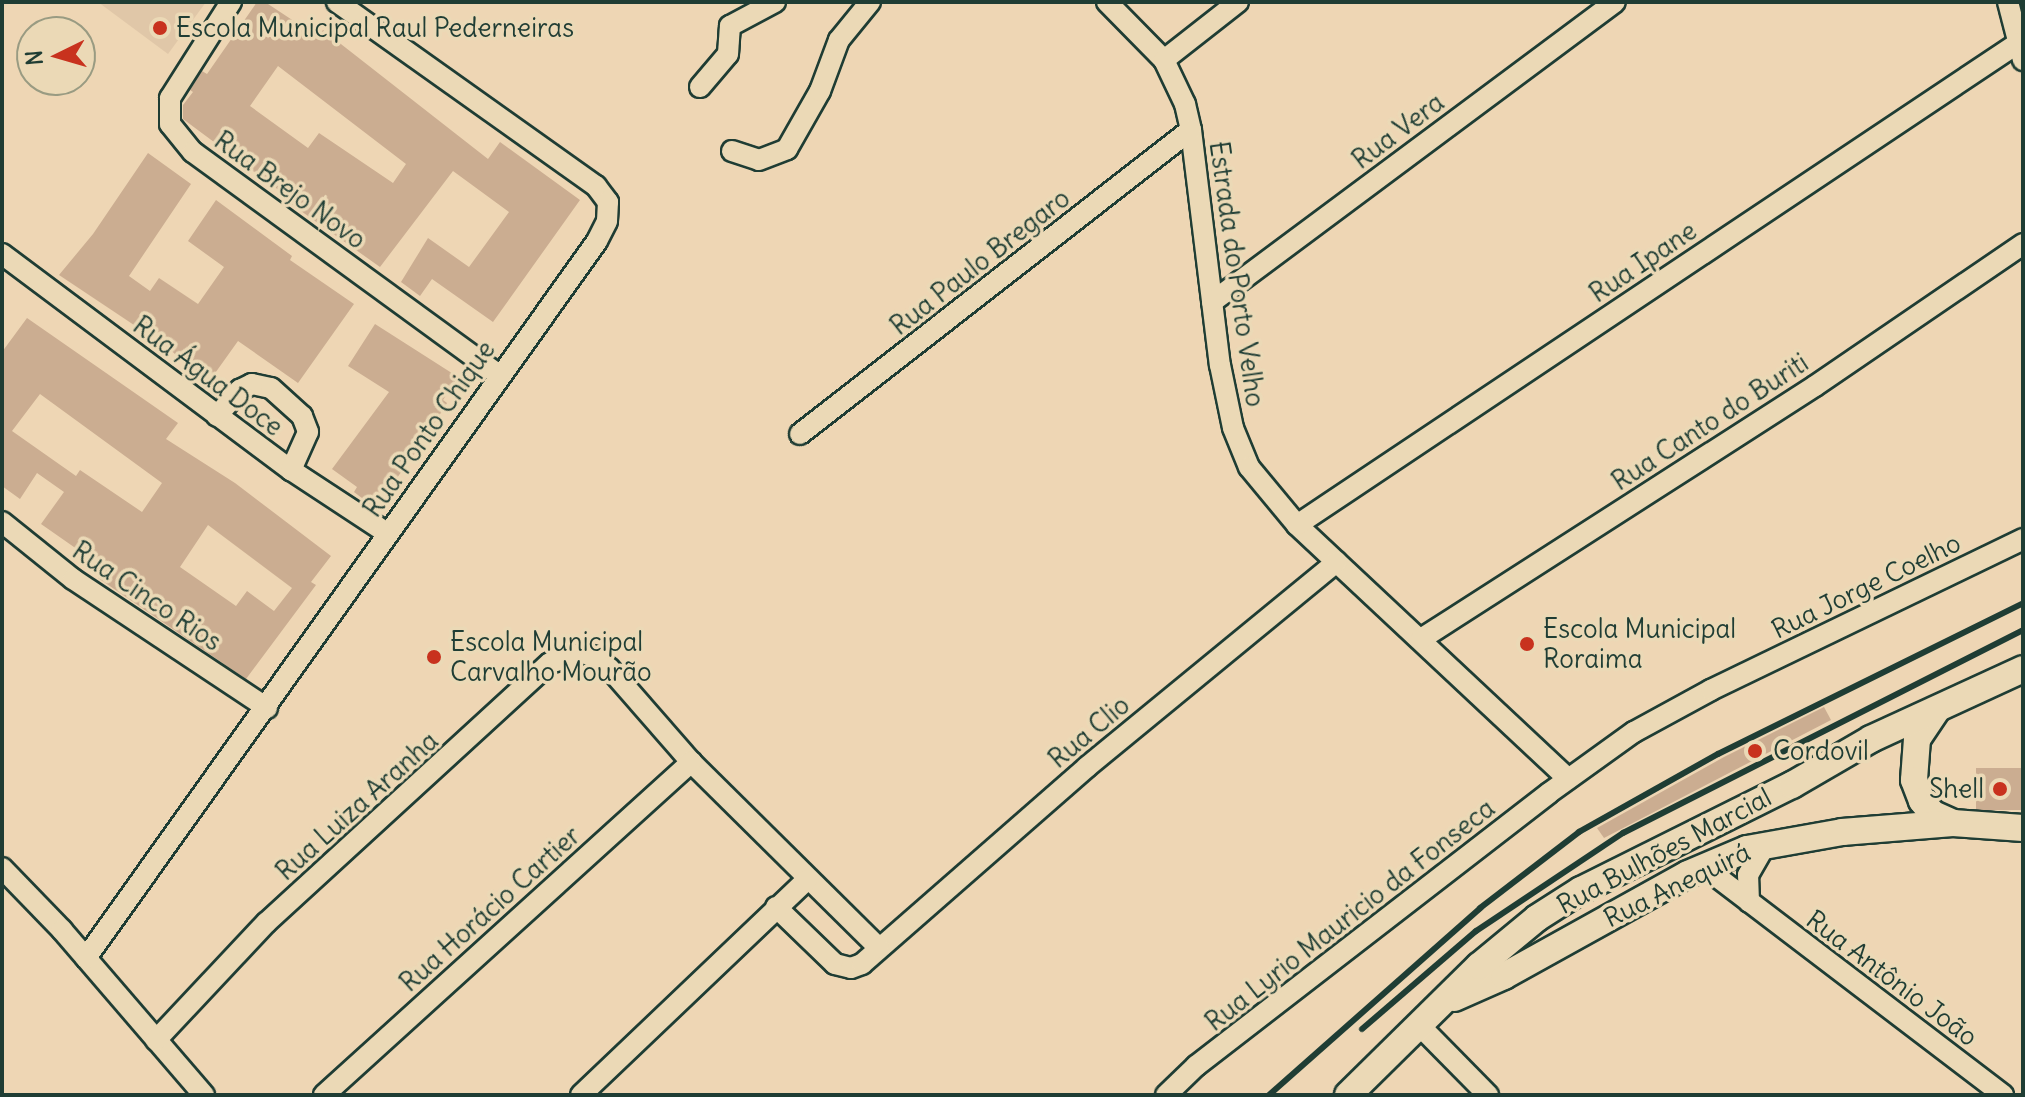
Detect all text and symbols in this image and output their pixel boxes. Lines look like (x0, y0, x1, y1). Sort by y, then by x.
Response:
place label: Escola Municipal Raul Pederneiras (176, 12, 574, 44)
north arrow (16, 16, 96, 96)
marker: Escola Municipal Raul Pederneiras (151, 19, 169, 37)
text: N (19, 49, 49, 67)
street label: Rua Vera (1346, 86, 1450, 176)
street label: Rua Brejo Novo (208, 125, 372, 255)
street label: Estrada do Porto Velho (1203, 139, 1271, 409)
street label: Rua Paulo Bregaro (884, 182, 1076, 342)
street label: Rua Ipane (1584, 215, 1702, 309)
street label: Rua Água Doce (127, 309, 289, 443)
street label: Rua Ponto Chique (357, 335, 501, 523)
street label: Rua Canto do Buriti (1606, 347, 1814, 497)
street label: Rua Jorge Coelho (1766, 527, 1966, 645)
street label: Rua Cinco Rios (67, 535, 227, 657)
place label: Escola Municipal Roraima (1543, 613, 1736, 674)
place label: Escola Municipal Carvalho Mourão (450, 626, 652, 688)
marker: Escola Municipal Roraima (1518, 635, 1536, 653)
marker: Escola Municipal Carvalho Mourão (425, 648, 443, 666)
street label: Rua Clio (1042, 689, 1136, 775)
street label: Rua Luiza Aranha (270, 725, 444, 887)
place label: Cordovil (1773, 735, 1869, 767)
marker: Cordovil (1744, 740, 1766, 762)
place label: Shell (1929, 773, 1984, 805)
marker: Shell (1991, 780, 2009, 798)
street label: Rua Bulhões Marcial (1552, 781, 1776, 921)
street label: Rua Lyrio Mauricio da Fonseca (1199, 792, 1501, 1038)
street label: Rua Horácio Cartier (393, 820, 587, 998)
street label: Rua Anequirá (1599, 836, 1755, 934)
street label: Rua Antônio João (1800, 904, 1984, 1052)

